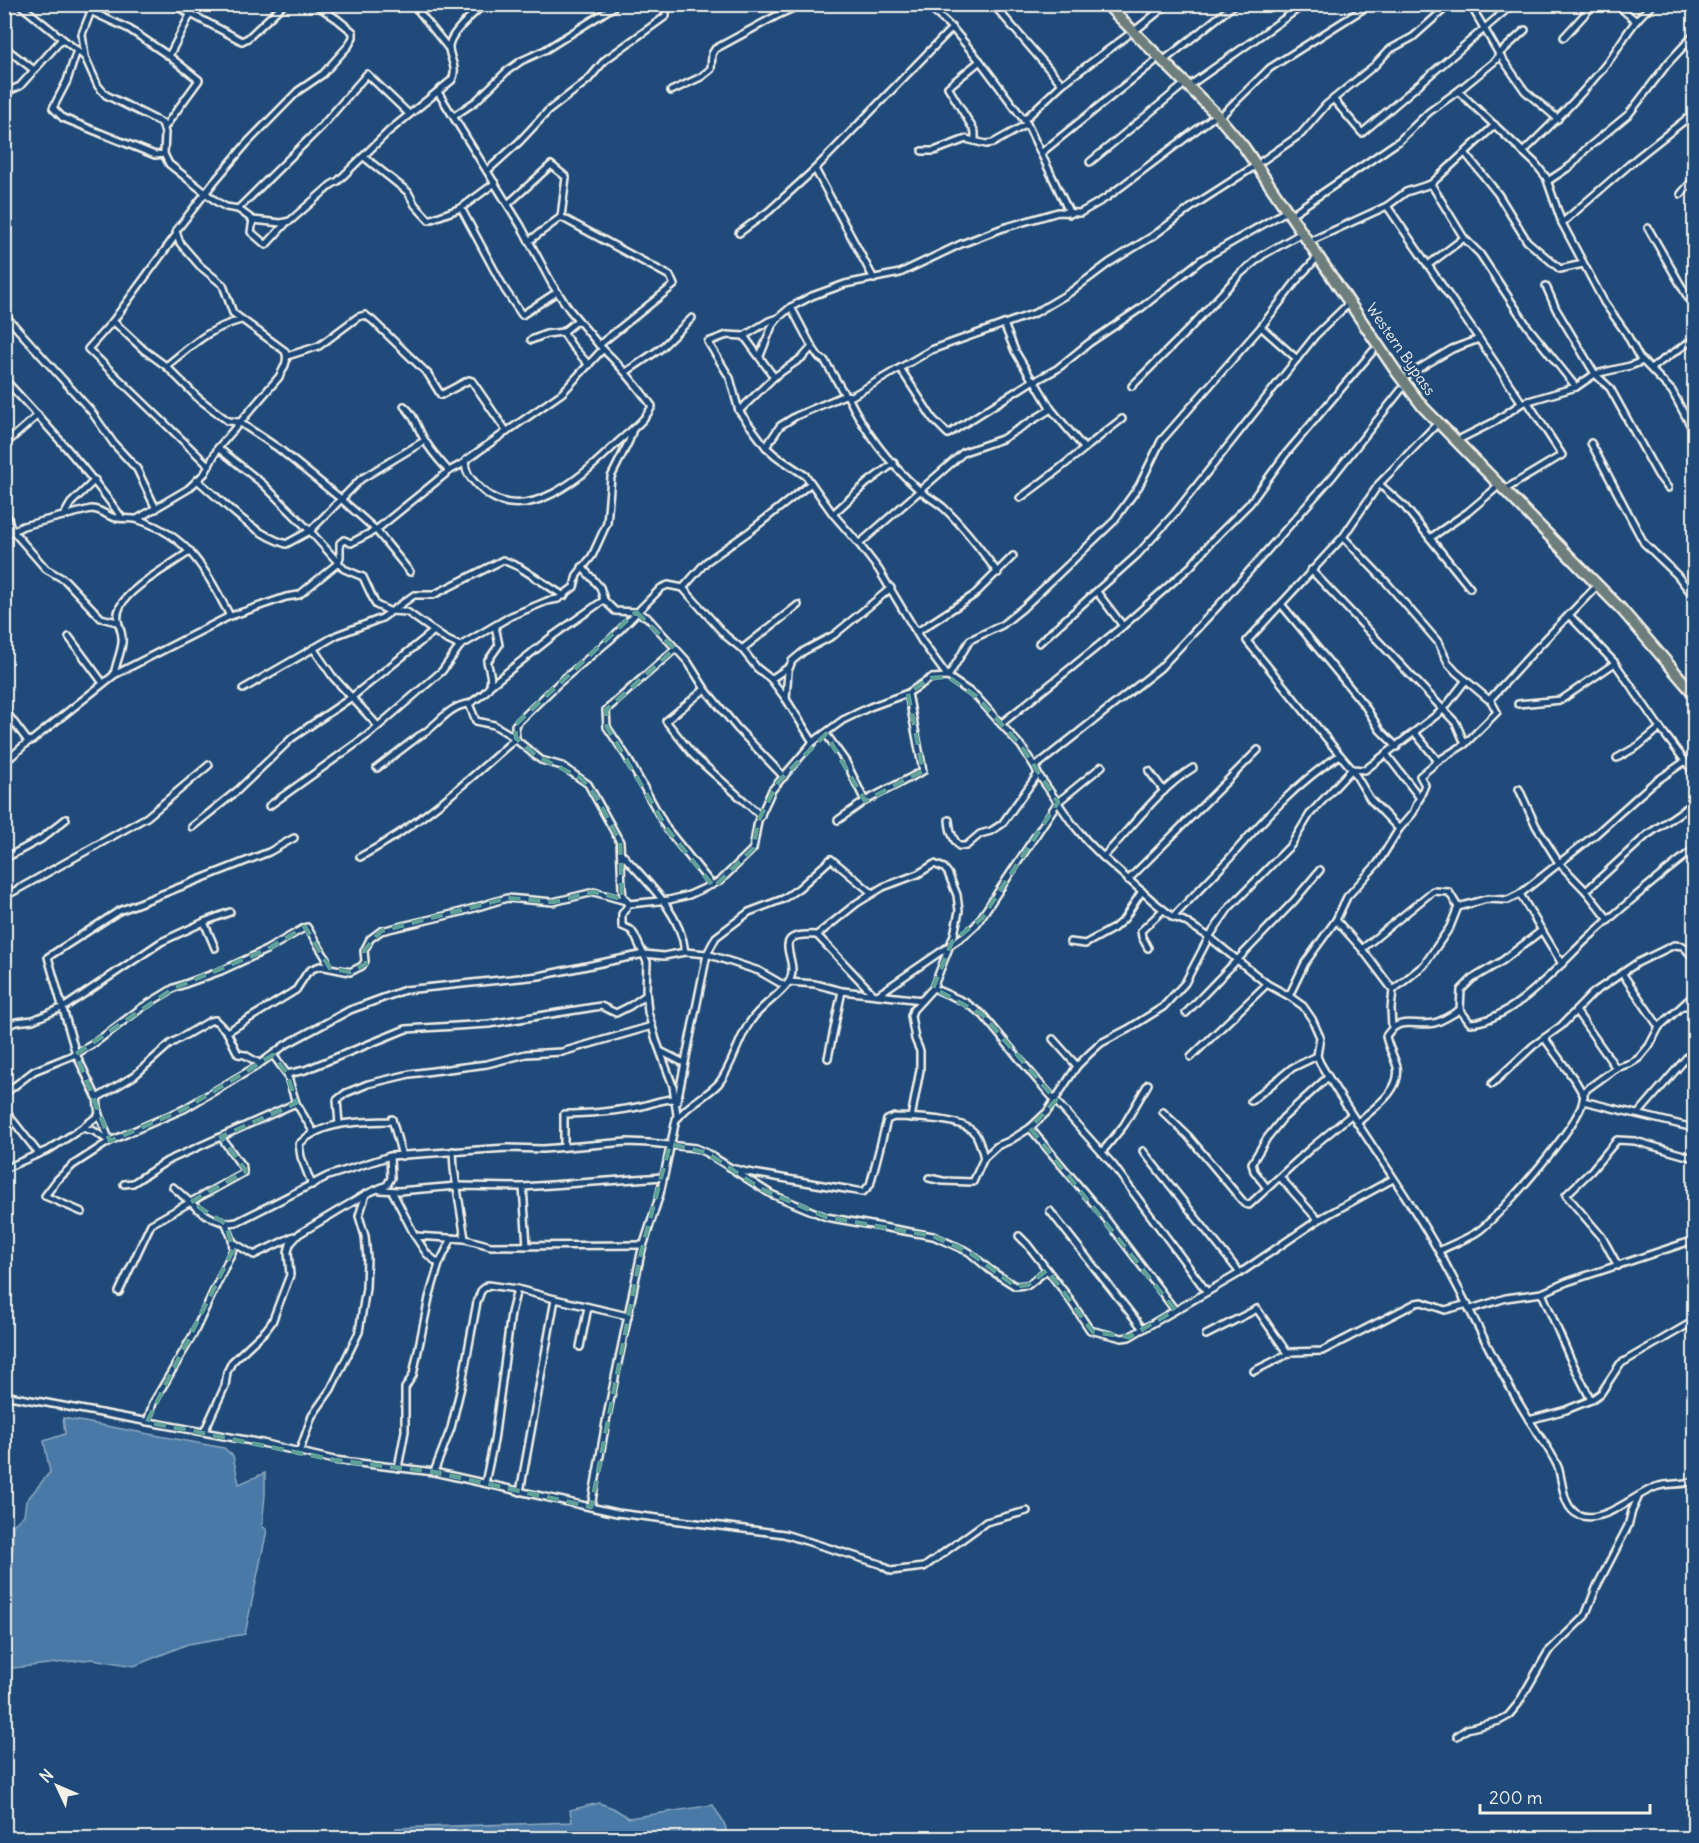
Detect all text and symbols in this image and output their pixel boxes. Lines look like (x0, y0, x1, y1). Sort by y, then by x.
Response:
street label: Western Bypass (1362, 299, 1440, 399)
north arrow (27, 1756, 87, 1816)
text: N (35, 1765, 57, 1787)
scale bar (1480, 1777, 1650, 1815)
text: 200 m (1489, 1786, 1543, 1809)

